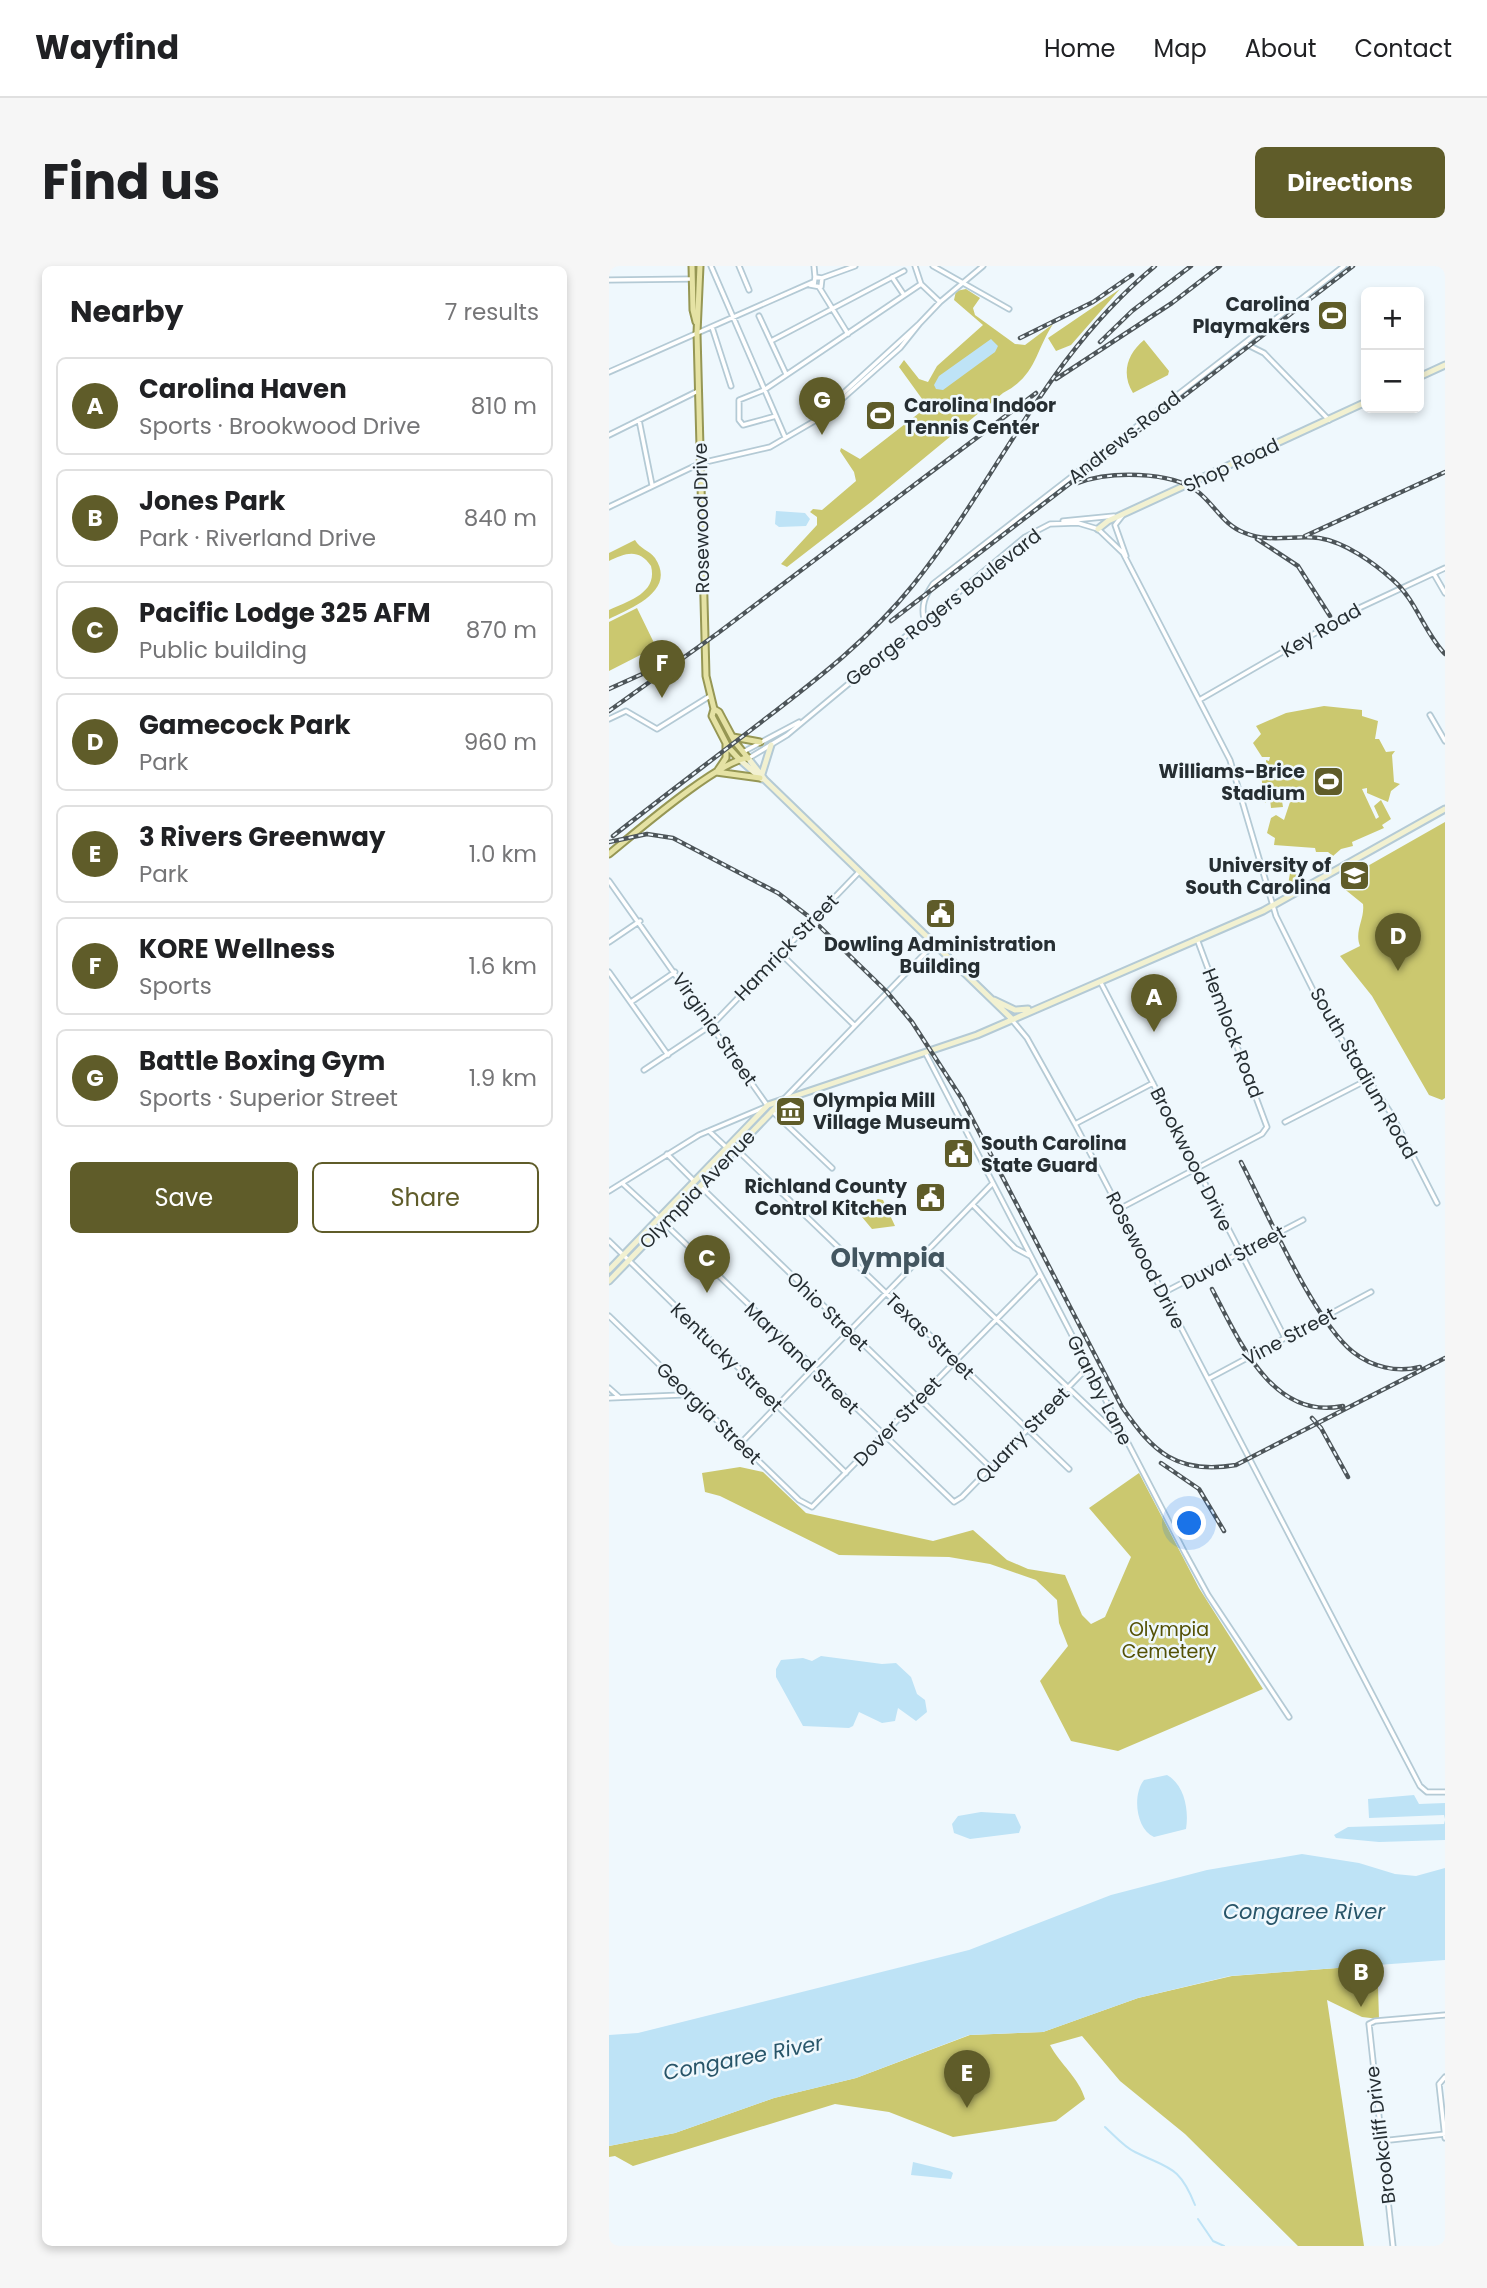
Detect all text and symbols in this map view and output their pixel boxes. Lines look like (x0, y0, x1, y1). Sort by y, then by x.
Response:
text: Wayfind (35, 24, 179, 71)
text: Home (1044, 32, 1116, 65)
text: Map (1154, 32, 1207, 65)
text: About (1245, 32, 1316, 65)
text: Contact (1354, 32, 1452, 65)
button: Directions (1255, 147, 1445, 218)
text: Find us (42, 148, 220, 216)
map controls (1361, 287, 1424, 413)
button: + (1361, 287, 1424, 350)
text: Nearby (70, 290, 184, 333)
place label: Carolina Playmakers (1192, 291, 1310, 340)
text: 7 results (445, 296, 539, 328)
sports icon: Carolina Playmakers (1316, 298, 1350, 332)
button: − (1361, 350, 1424, 413)
text: Carolina Haven (139, 371, 347, 407)
pin: G (799, 377, 845, 435)
street label: Andrews Road (1062, 385, 1186, 490)
text: A (87, 390, 103, 422)
text: 810 m (471, 390, 537, 422)
place label: Carolina Indoor Tennis Center (904, 392, 1056, 441)
sports icon: Carolina Indoor Tennis Center (864, 399, 898, 433)
text: Sports · Brookwood Drive (139, 410, 421, 442)
street label: Shop Road (1179, 431, 1283, 499)
street label: Rosewood Drive (687, 442, 716, 594)
text: Jones Park (139, 483, 285, 519)
text: B (87, 502, 103, 534)
text: 840 m (464, 502, 537, 534)
text: Park · Riverland Drive (139, 522, 376, 554)
street label: George Rogers Boulevard (840, 522, 1047, 692)
text: Pacific Lodge 325 AFM (139, 595, 431, 631)
street label: Key Road (1276, 597, 1366, 664)
text: C (86, 614, 104, 646)
text: 870 m (466, 614, 537, 646)
text: Public building (139, 634, 307, 666)
pin: F (639, 640, 685, 698)
text: Gamecock Park (139, 707, 351, 743)
text: D (87, 726, 103, 758)
text: 960 m (464, 726, 537, 758)
text: Park (139, 746, 188, 778)
place label: Williams-Brice Stadium (1158, 758, 1305, 807)
sports icon: Williams-Brice Stadium (1311, 765, 1345, 799)
text: 3 Rivers Greenway (139, 819, 385, 855)
text: E (89, 838, 101, 870)
text: 1.0 km (469, 838, 537, 870)
place label: University of South Carolina (1185, 852, 1331, 901)
text: Park (139, 858, 188, 890)
school or university icon: University of South Carolina (1337, 859, 1371, 893)
street label: Hamrick Street (728, 888, 845, 1007)
public building icon: Dowling Administration Building (923, 896, 957, 930)
pin: D (1375, 913, 1421, 971)
text: KORE Wellness (139, 931, 335, 967)
place label: Dowling Administration Building (824, 931, 1056, 980)
text: F (89, 950, 101, 982)
text: 1.6 km (469, 950, 537, 982)
street label: Hemlock Road (1195, 964, 1270, 1102)
street label: Virginia Street (666, 967, 764, 1091)
text: Sports (139, 970, 212, 1002)
pin: A (1131, 974, 1177, 1032)
street label: South Stadium Road (1303, 982, 1424, 1164)
text: Battle Boxing Gym (139, 1043, 385, 1079)
text: G (86, 1062, 104, 1094)
text: 1.9 km (469, 1062, 537, 1094)
text: Sports · Superior Street (139, 1082, 398, 1114)
street label: Brookwood Drive (1144, 1083, 1240, 1236)
place label: Olympia Mill Village Museum (813, 1087, 971, 1136)
museum icon: Olympia Mill Village Museum (773, 1094, 807, 1128)
street label: Olympia Avenue (633, 1124, 761, 1255)
place label: South Carolina State Guard (981, 1130, 1127, 1179)
public building icon: South Carolina State Guard (941, 1137, 975, 1171)
button: Save (70, 1162, 298, 1233)
button: Share (312, 1162, 539, 1233)
place label: Richland County Control Kitchen (745, 1173, 908, 1222)
public building icon: Richland County Control Kitchen (913, 1180, 947, 1214)
street label: Rosewood Drive (1099, 1187, 1192, 1334)
street label: Duval Street (1176, 1219, 1290, 1296)
pin: C (684, 1235, 730, 1293)
district label: Olympia (830, 1240, 946, 1276)
street label: Ohio Street (781, 1265, 875, 1357)
street label: Texas Street (879, 1287, 980, 1386)
street label: Maryland Street (738, 1296, 865, 1420)
street label: Kentucky Street (664, 1297, 789, 1418)
street label: Vine Street (1238, 1301, 1341, 1372)
street label: Granby Lane (1060, 1330, 1139, 1450)
street label: Georgia Street (650, 1356, 767, 1471)
street label: Dover Street (847, 1370, 947, 1472)
street label: Quarry Street (969, 1381, 1076, 1490)
your location (1172, 1506, 1206, 1540)
park label: Olympia Cemetery (1122, 1616, 1216, 1665)
water label: Congaree River (1223, 1897, 1386, 1926)
pin: B (1338, 1949, 1384, 2007)
water label: Congaree River (661, 2028, 826, 2087)
pin: E (944, 2050, 990, 2108)
street label: Brookcliff Drive (1359, 2064, 1402, 2206)

